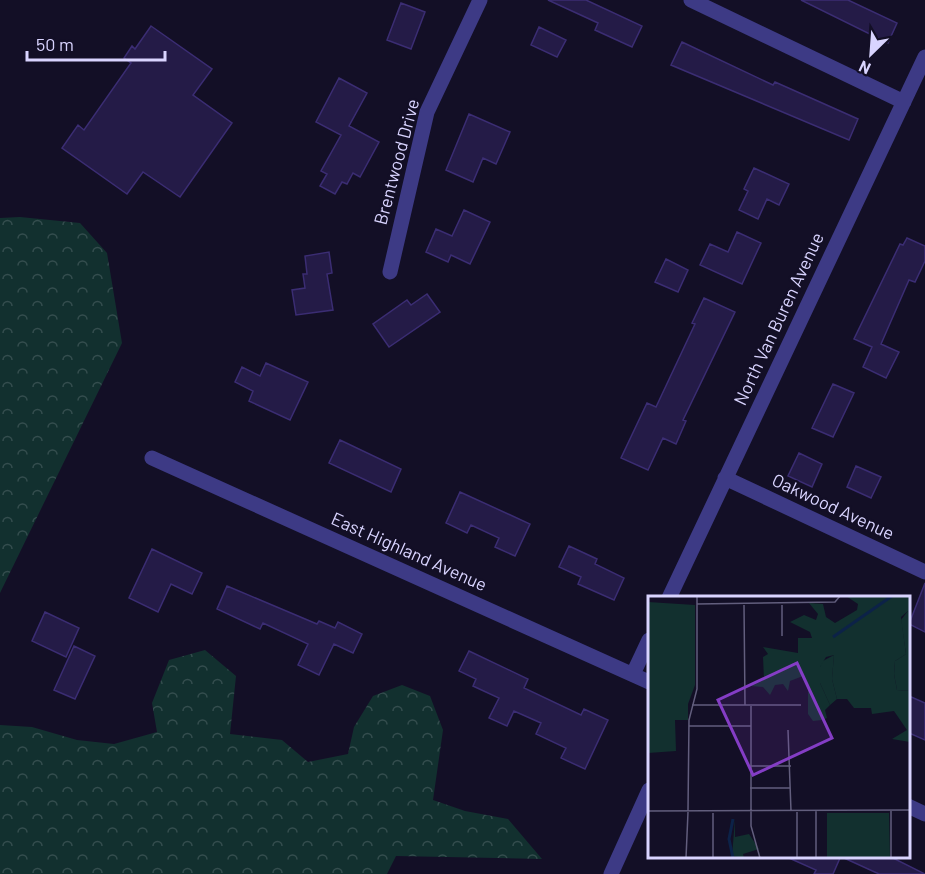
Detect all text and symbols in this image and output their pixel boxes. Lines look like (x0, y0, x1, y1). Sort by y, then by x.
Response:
scale bar (27, 24, 165, 62)
north arrow (841, 24, 901, 84)
text: 50 m (36, 33, 74, 55)
text: N (856, 57, 873, 79)
street label: Brentwood Drive (369, 96, 423, 227)
street label: North Van Buren Avenue (728, 229, 828, 408)
street label: Oakwood Avenue (769, 468, 898, 544)
street label: East Highland Avenue (328, 507, 491, 595)
inset map (648, 596, 910, 859)

